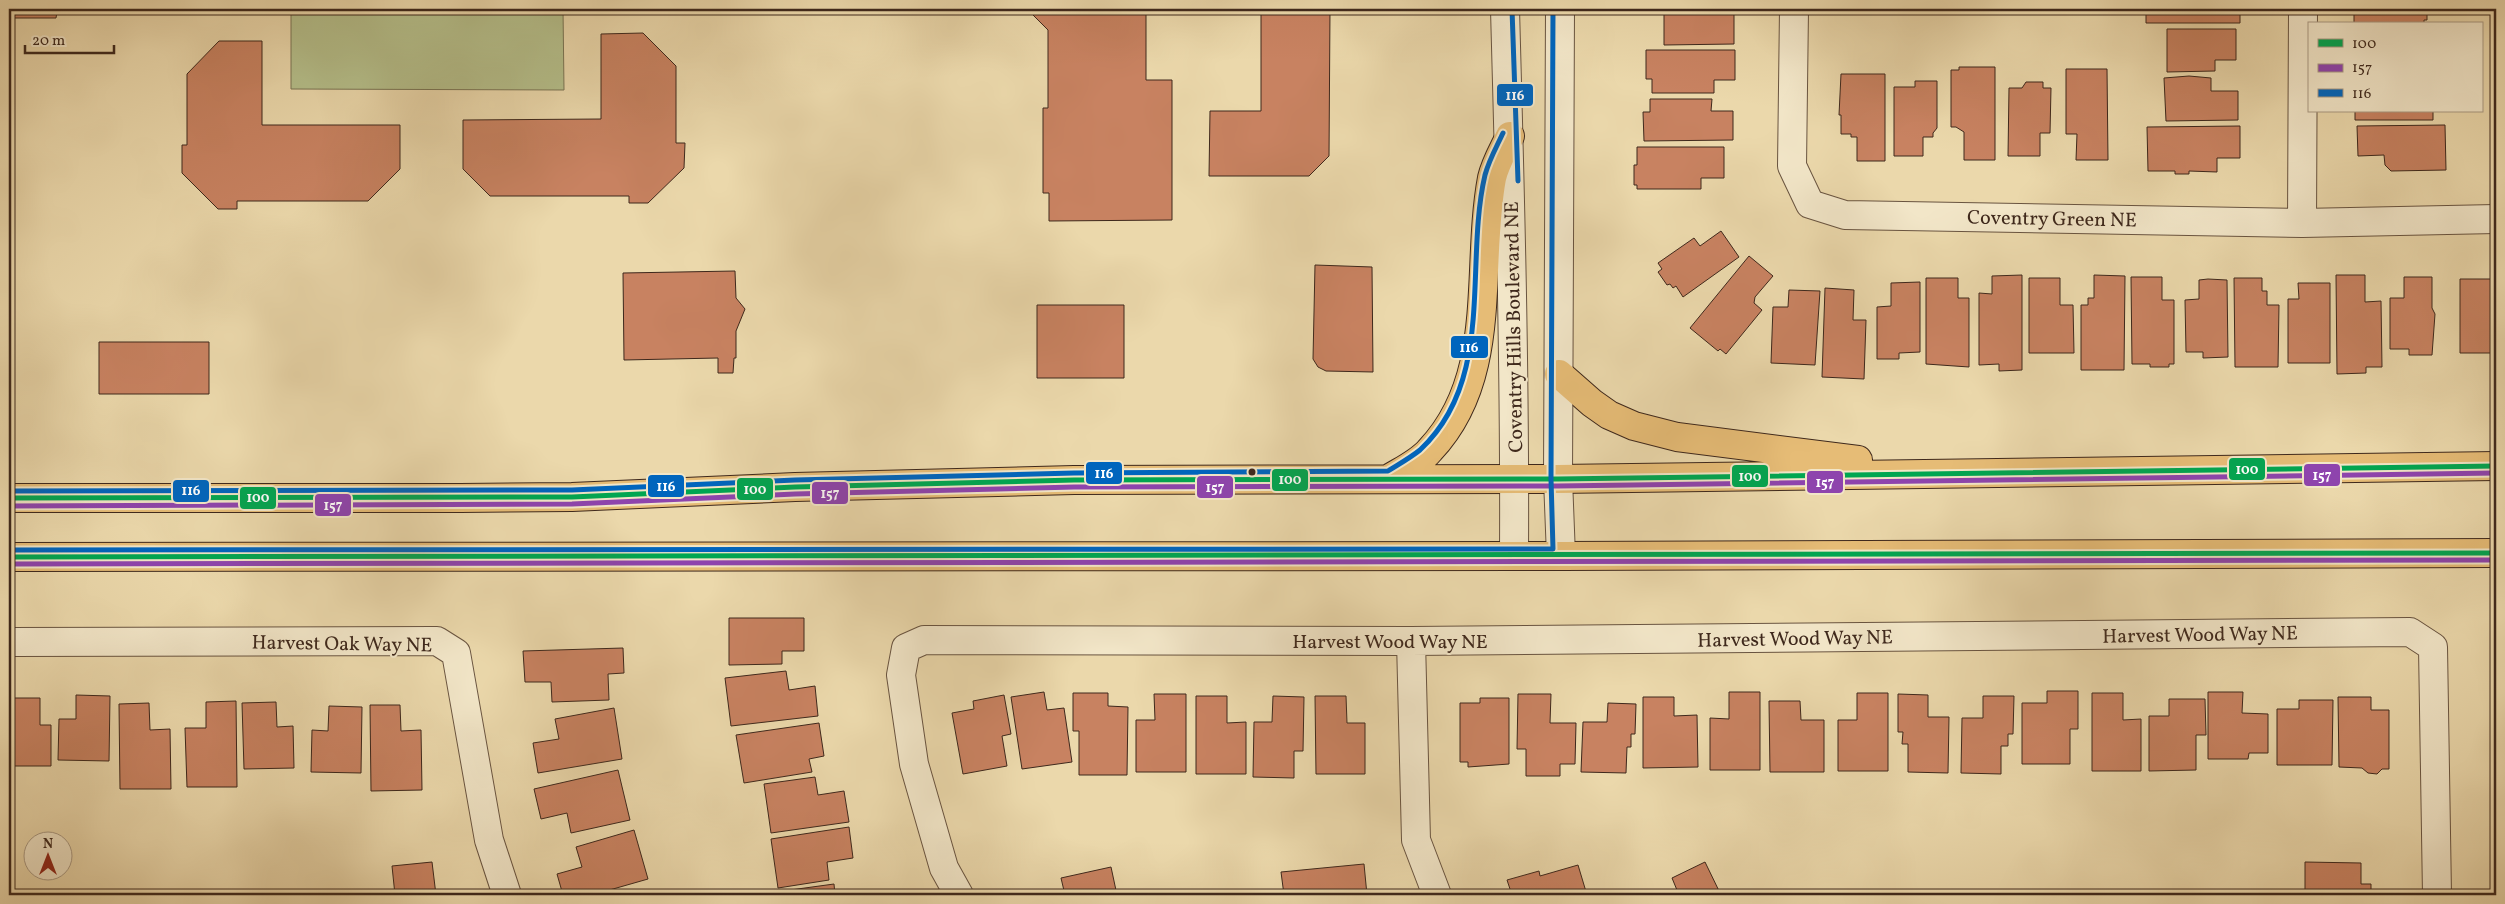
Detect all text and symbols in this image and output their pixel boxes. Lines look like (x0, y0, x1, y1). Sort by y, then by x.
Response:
scale bar (25, 22, 114, 54)
legend (2308, 22, 2482, 112)
text: 20 m (32, 31, 65, 52)
text: 100 (2352, 34, 2376, 55)
text: 157 (2352, 58, 2372, 79)
line badge: 116 (1496, 83, 1534, 107)
text: 116 (2352, 84, 2371, 105)
text: 116 (1506, 87, 1525, 106)
street label: Coventry Hills Boulevard NE (1499, 201, 1531, 453)
street label: Coventry Green NE (1967, 205, 2137, 235)
line badge: 116 (1450, 335, 1489, 359)
text: 116 (1460, 339, 1479, 358)
line badge: 100 (2228, 457, 2266, 481)
line badge: 116 (1085, 461, 1123, 485)
text: 100 (2235, 461, 2259, 480)
line badge: 157 (2303, 463, 2341, 487)
line badge: 100 (1731, 464, 1769, 488)
text: 116 (1095, 465, 1114, 484)
unlabelled marker (1247, 467, 1257, 477)
text: 157 (2312, 467, 2332, 486)
line badge: 100 (1271, 468, 1309, 492)
text: 100 (1738, 468, 1762, 487)
line badge: 157 (1806, 470, 1844, 494)
text: 100 (1278, 471, 1302, 490)
line badge: 116 (647, 474, 685, 498)
text: 157 (1815, 474, 1835, 493)
line badge: 157 (1196, 475, 1234, 499)
line badge: 100 (736, 477, 774, 501)
text: 116 (657, 478, 676, 497)
line badge: 116 (172, 479, 210, 503)
text: 157 (1205, 479, 1225, 498)
text: 100 (743, 481, 767, 500)
line badge: 157 (811, 481, 849, 505)
text: 116 (182, 482, 201, 501)
text: 157 (820, 485, 840, 504)
line badge: 100 (239, 486, 277, 510)
text: 100 (246, 489, 270, 508)
line badge: 157 (314, 493, 352, 517)
text: 157 (323, 497, 343, 516)
street label: Harvest Wood Way NE (2102, 620, 2298, 652)
street label: Harvest Wood Way NE (1697, 624, 1893, 656)
street label: Harvest Oak Way NE (251, 629, 433, 661)
street label: Harvest Wood Way NE (1292, 629, 1488, 657)
north arrow (22, 832, 72, 882)
text: N (43, 835, 53, 854)

